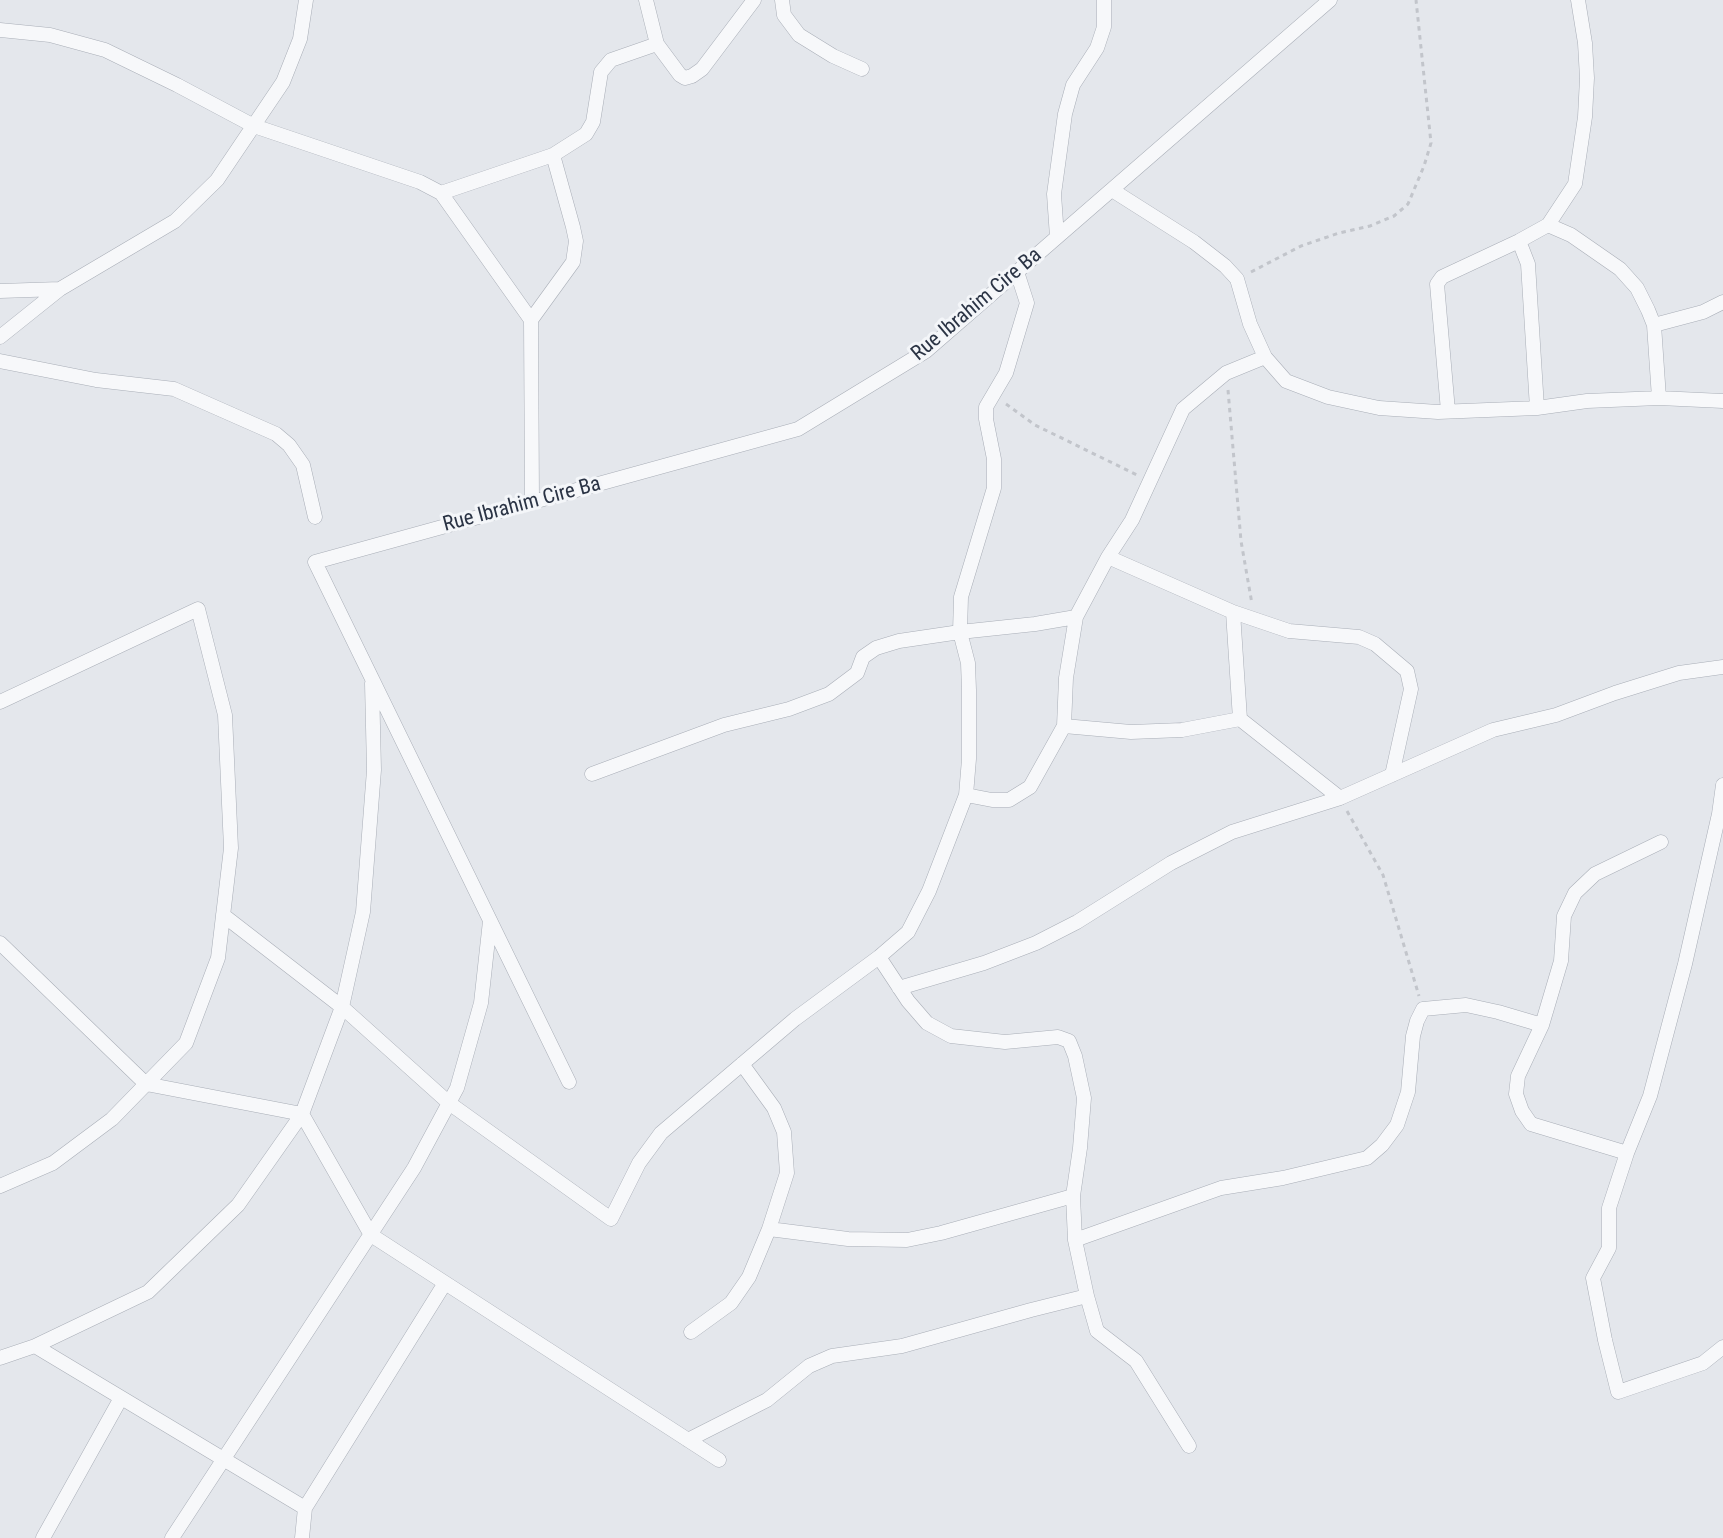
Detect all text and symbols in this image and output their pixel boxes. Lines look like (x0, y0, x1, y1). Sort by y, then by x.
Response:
street label: Rue Ibrahim Cire Ba (907, 243, 1047, 367)
street label: Rue Ibrahim Cire Ba (440, 472, 604, 538)

